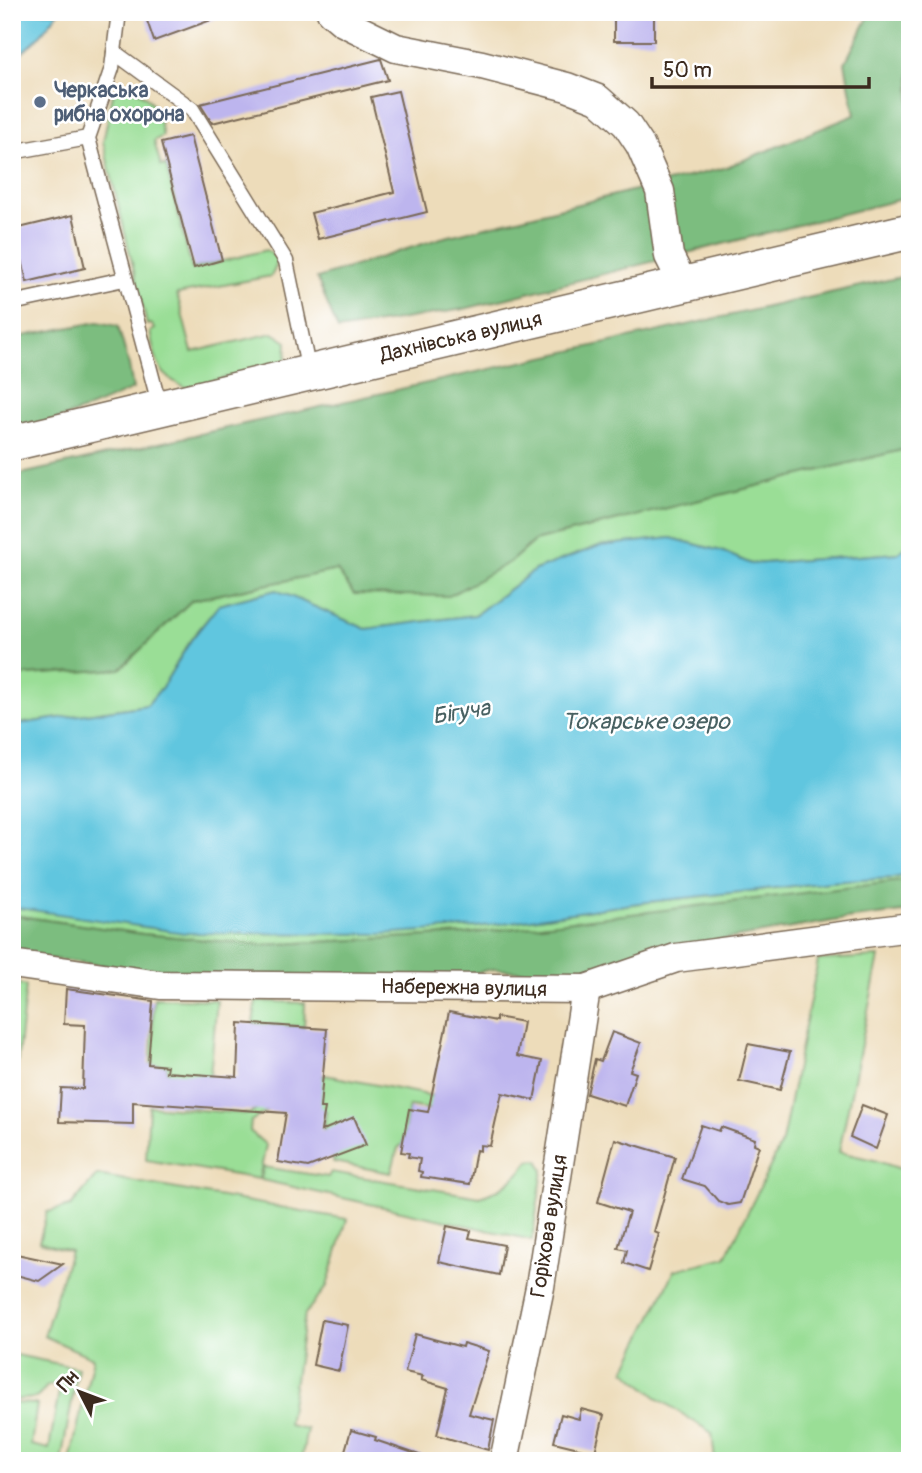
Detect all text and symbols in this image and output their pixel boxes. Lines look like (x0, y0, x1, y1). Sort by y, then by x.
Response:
scale bar (652, 46, 870, 90)
text: 50 m (663, 57, 712, 84)
place label: Черкаська рибна охорона (54, 77, 185, 128)
marker: Черкаська рибна охорона (32, 94, 48, 110)
street label: Дахнівська вулиця (376, 305, 545, 369)
water label: Бігуча (430, 693, 493, 731)
water label: Токарське озеро (563, 707, 731, 736)
street label: Набережна вулиця (381, 973, 547, 1003)
street label: Горіхова вулиця (524, 1153, 574, 1299)
north arrow (46, 1358, 116, 1428)
text: Пн (52, 1366, 84, 1397)

